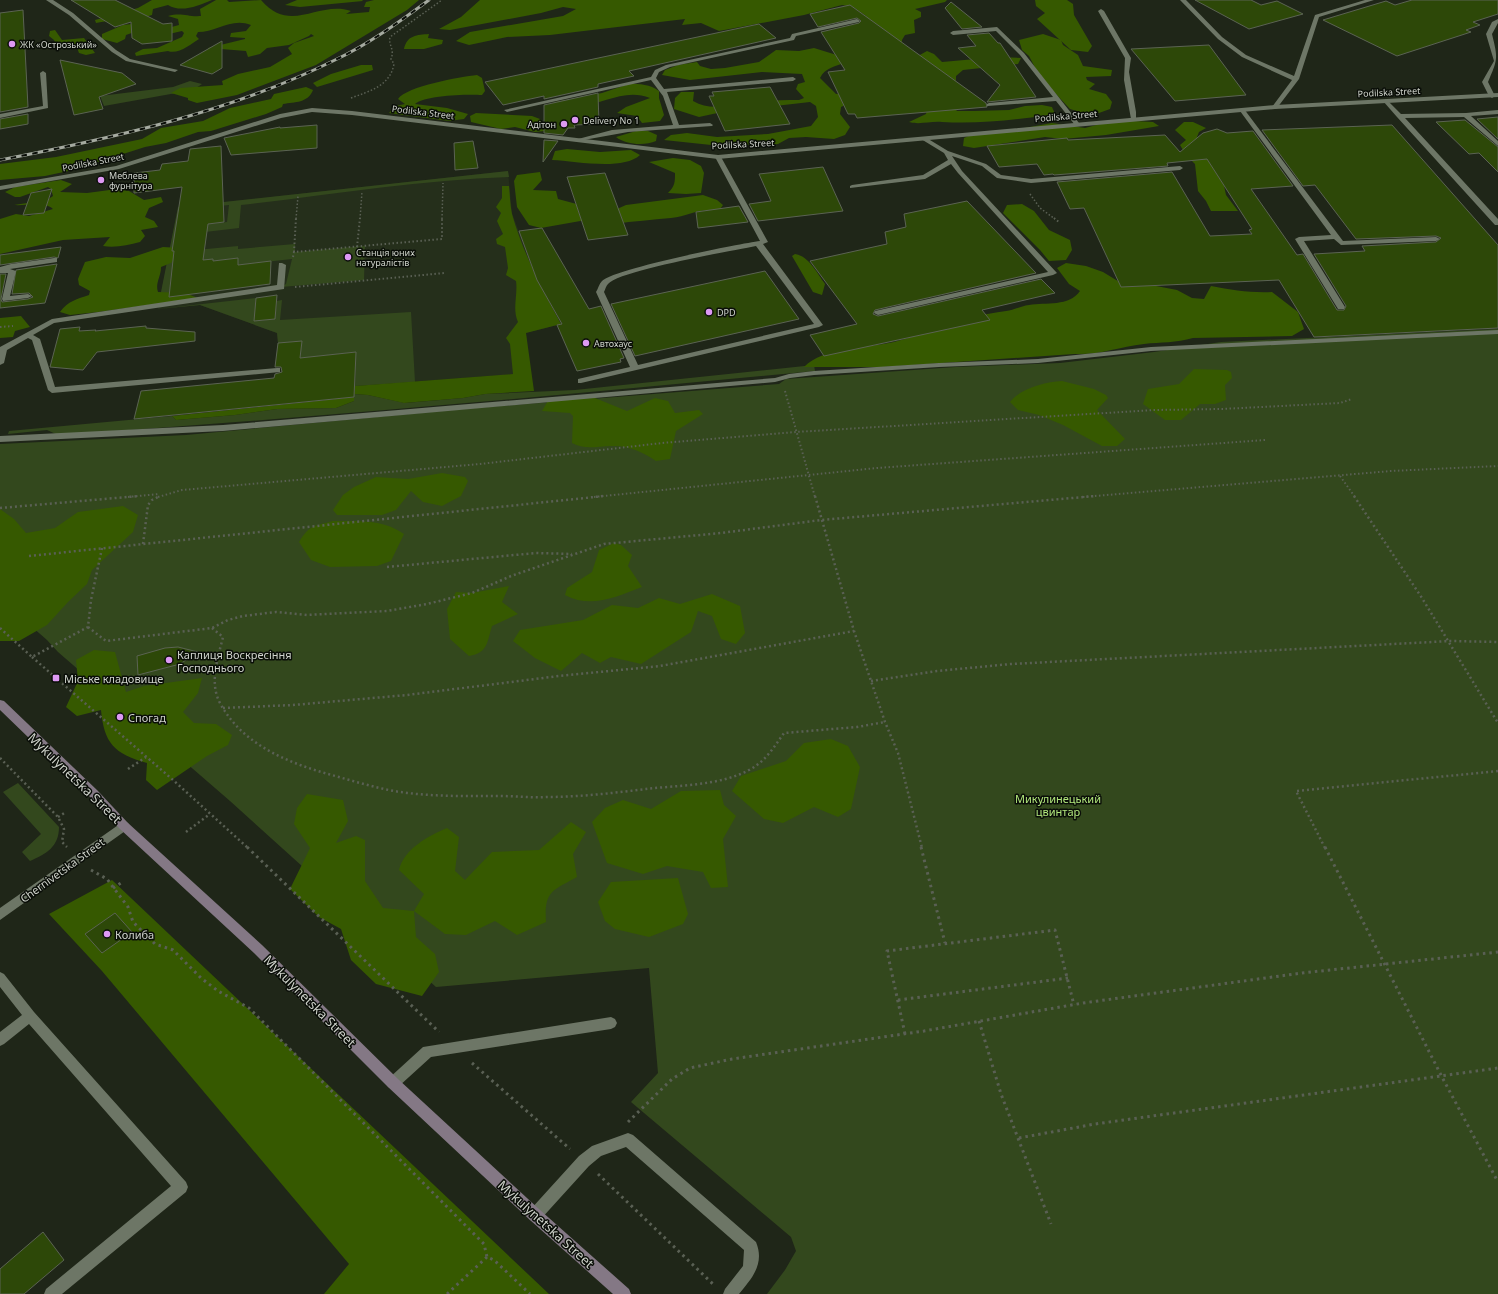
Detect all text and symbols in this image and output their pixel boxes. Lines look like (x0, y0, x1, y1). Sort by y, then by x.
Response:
place label: ЖК «Острозький» (20, 38, 97, 51)
marker: ЖК «Острозький» (7, 39, 17, 49)
street label: Podilska Street (1357, 84, 1421, 100)
street label: Podilska Street (391, 102, 456, 122)
street label: Podilska Street (1034, 107, 1099, 125)
place label: Delivery No 1 (583, 114, 639, 127)
marker: Delivery No 1 (570, 115, 580, 125)
place label: Адітон (528, 118, 556, 131)
marker: Адітон (559, 119, 569, 129)
street label: Podilska Street (711, 136, 775, 152)
street label: Podilska Street (61, 149, 126, 174)
place label: Меблева фурнітура (109, 169, 153, 192)
marker: Меблева фурнітура (96, 175, 106, 185)
place label: Станція юних натуралістів (356, 246, 415, 269)
marker: Станція юних натуралістів (343, 252, 353, 262)
place label: DPD (717, 306, 736, 319)
marker: DPD (704, 307, 714, 317)
place label: Автохаус (594, 337, 633, 350)
marker: Автохаус (581, 338, 591, 348)
place label: Каплиця Воскресіння Господнього (177, 647, 292, 675)
marker: Каплиця Воскресіння Господнього (164, 655, 174, 665)
place label: Міське кладовище (64, 671, 163, 686)
marker: Міське кладовище (51, 673, 61, 683)
place label: Спогад (128, 710, 166, 725)
marker: Спогад (115, 712, 125, 722)
street label: Mykulynetska Street (24, 729, 126, 828)
park label: Микулинецький цвинтар (1015, 791, 1101, 819)
street label: Chernivetska Street (17, 834, 107, 906)
place label: Колиба (115, 927, 154, 942)
marker: Колиба (102, 929, 112, 939)
street label: Mykulynetska Street (260, 951, 360, 1051)
street label: Mykulynetska Street (494, 1176, 598, 1272)

